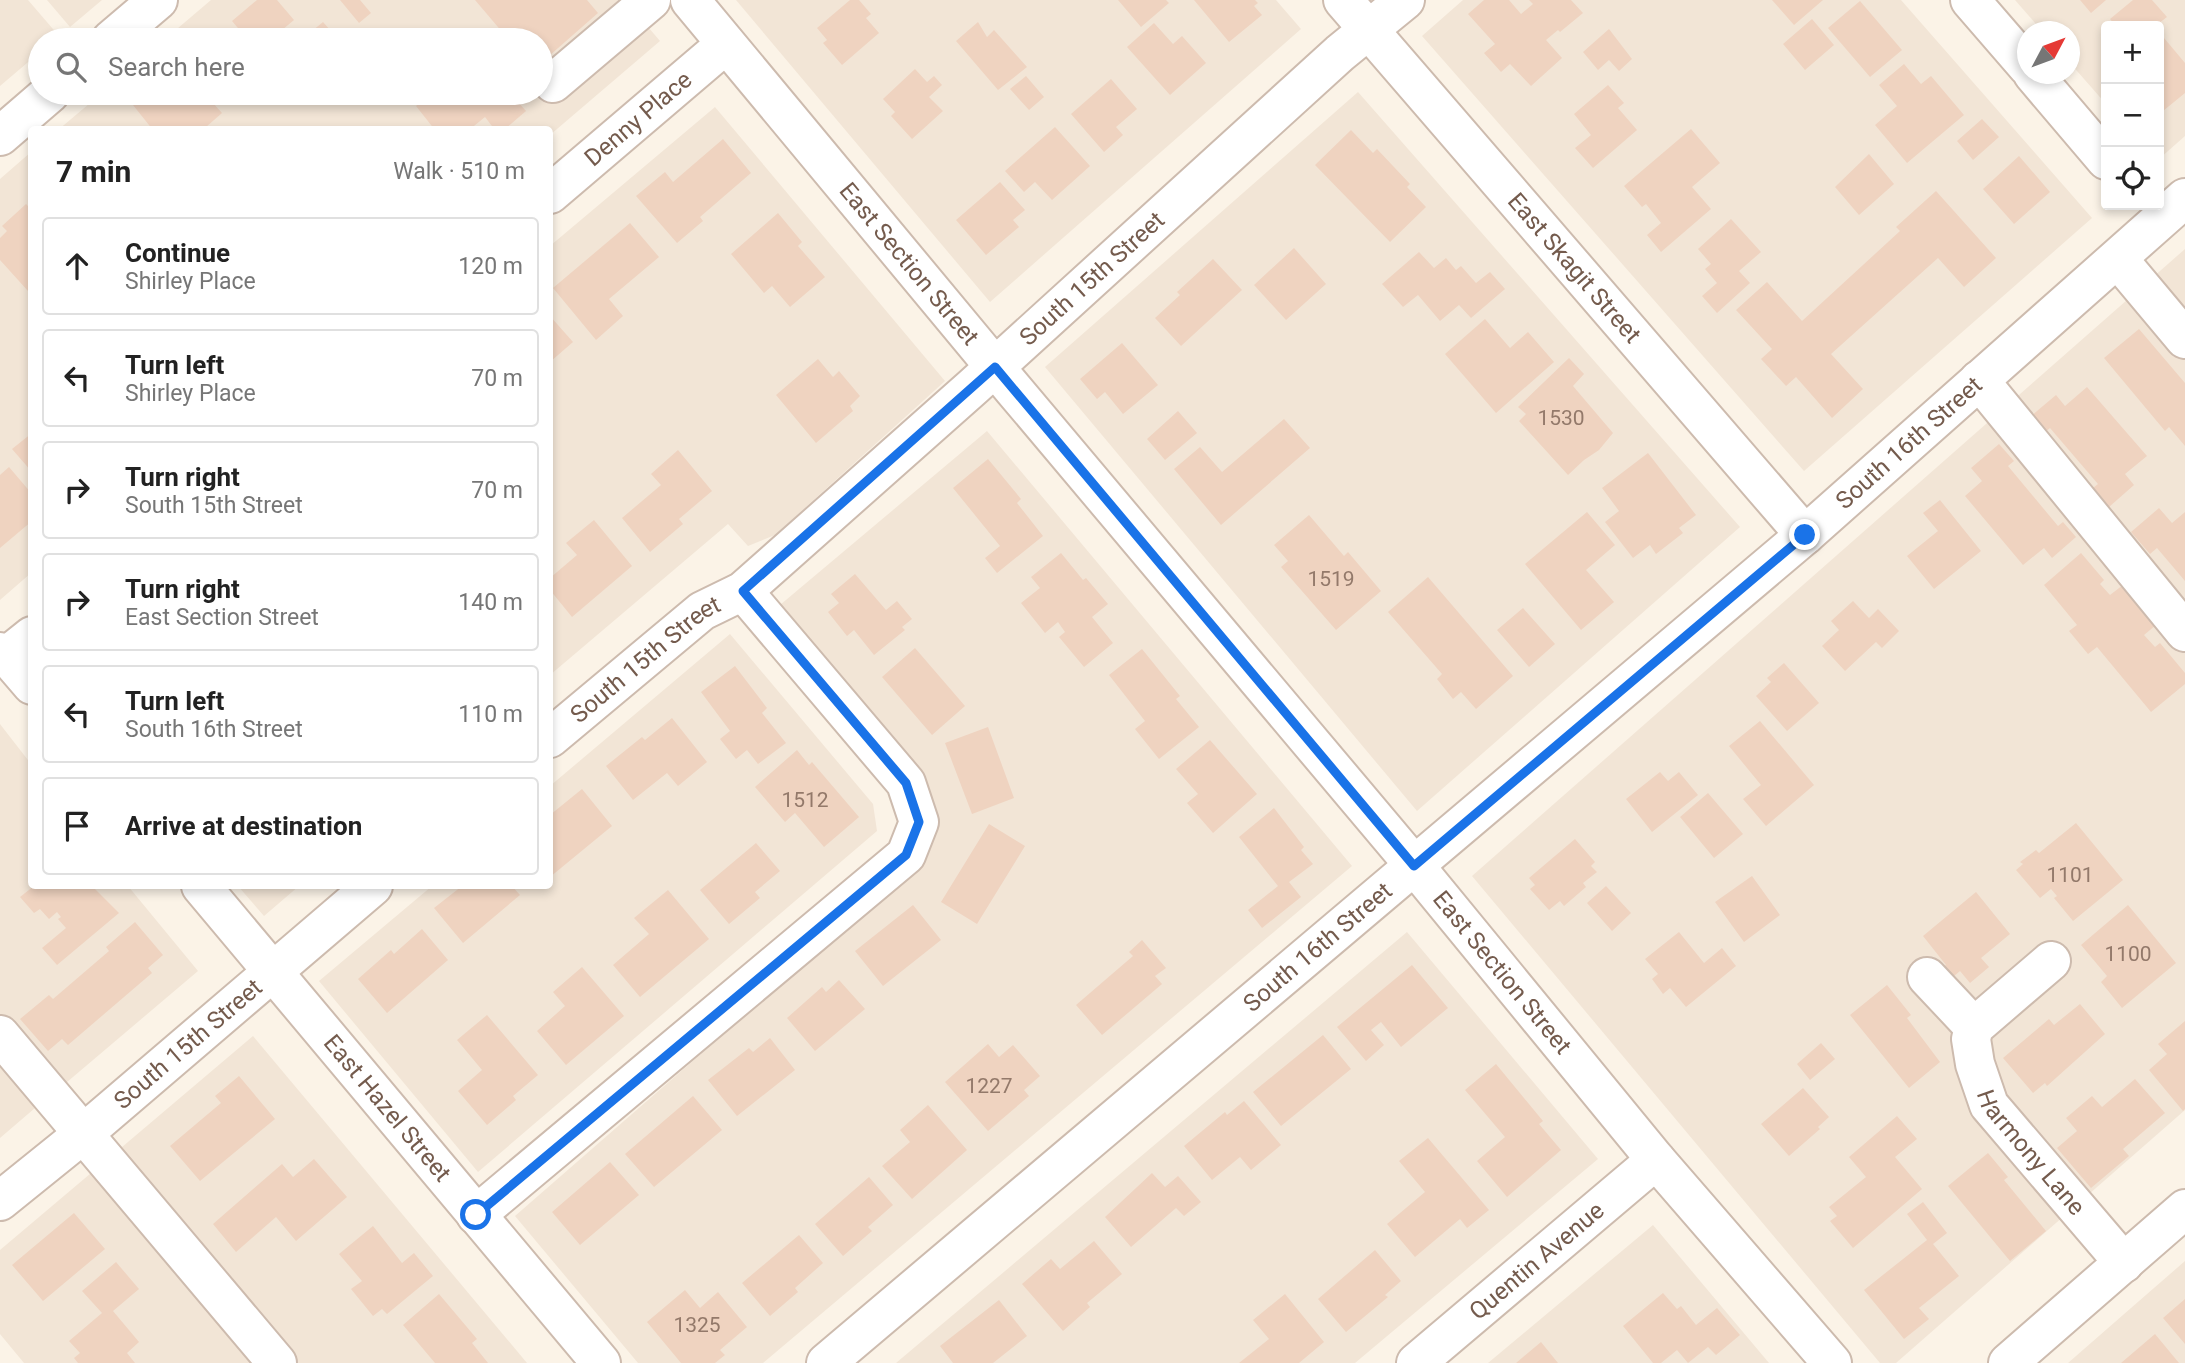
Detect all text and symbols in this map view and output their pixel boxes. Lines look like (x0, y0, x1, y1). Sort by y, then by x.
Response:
north arrow (2017, 21, 2080, 84)
map controls (2101, 21, 2164, 210)
button: + (2101, 21, 2164, 84)
search box (28, 28, 553, 105)
icon: search (52, 48, 90, 86)
text: Search here (108, 52, 245, 82)
street label: Denny Place (579, 65, 697, 172)
button: − (2101, 84, 2164, 147)
button: locate (2101, 147, 2164, 210)
text: 7 min (56, 154, 131, 189)
text: Walk · 510 m (393, 158, 525, 185)
street label: East Section Street (834, 177, 985, 351)
street label: East Skagit Street (1502, 187, 1647, 349)
street label: South 15th Street (1014, 206, 1170, 351)
text: Continue (125, 238, 230, 268)
icon: ahead (58, 247, 96, 285)
text: 120 m (458, 253, 523, 280)
text: Shirley Place (125, 268, 256, 295)
text: Turn left (125, 350, 224, 380)
icon: left (58, 359, 96, 397)
text: 70 m (471, 365, 523, 392)
street label: South 16th Street (1830, 371, 1988, 515)
text: Shirley Place (125, 380, 256, 407)
house number: 1530 (1537, 406, 1585, 430)
text: Turn right (125, 462, 240, 492)
icon: right (58, 471, 96, 509)
text: 70 m (471, 477, 523, 504)
text: South 15th Street (125, 492, 303, 519)
route end (1789, 519, 1820, 550)
house number: 1519 (1307, 567, 1355, 591)
text: Turn right (125, 574, 240, 604)
icon: right (58, 583, 96, 621)
text: 140 m (458, 589, 523, 616)
street label: South 15th Street (565, 590, 725, 729)
text: East Section Street (125, 604, 319, 631)
text: Turn left (125, 686, 224, 716)
icon: left (58, 695, 96, 733)
text: 110 m (458, 701, 523, 728)
text: South 16th Street (125, 716, 303, 743)
house number: 1512 (781, 788, 829, 812)
icon: arrive (58, 807, 96, 845)
text: Arrive at destination (125, 811, 362, 841)
house number: 1101 (2046, 863, 2094, 887)
street label: South 16th Street (1238, 876, 1398, 1018)
street label: East Section Street (1427, 885, 1577, 1060)
house number: 1100 (2104, 942, 2152, 966)
street label: South 15th Street (109, 973, 268, 1115)
street label: East Hazel Street (318, 1029, 457, 1187)
house number: 1227 (965, 1074, 1013, 1098)
street label: Harmony Lane (1971, 1086, 2091, 1221)
street label: Quentin Avenue (1464, 1196, 1610, 1326)
route start (460, 1199, 491, 1230)
house number: 1325 (673, 1313, 721, 1337)

